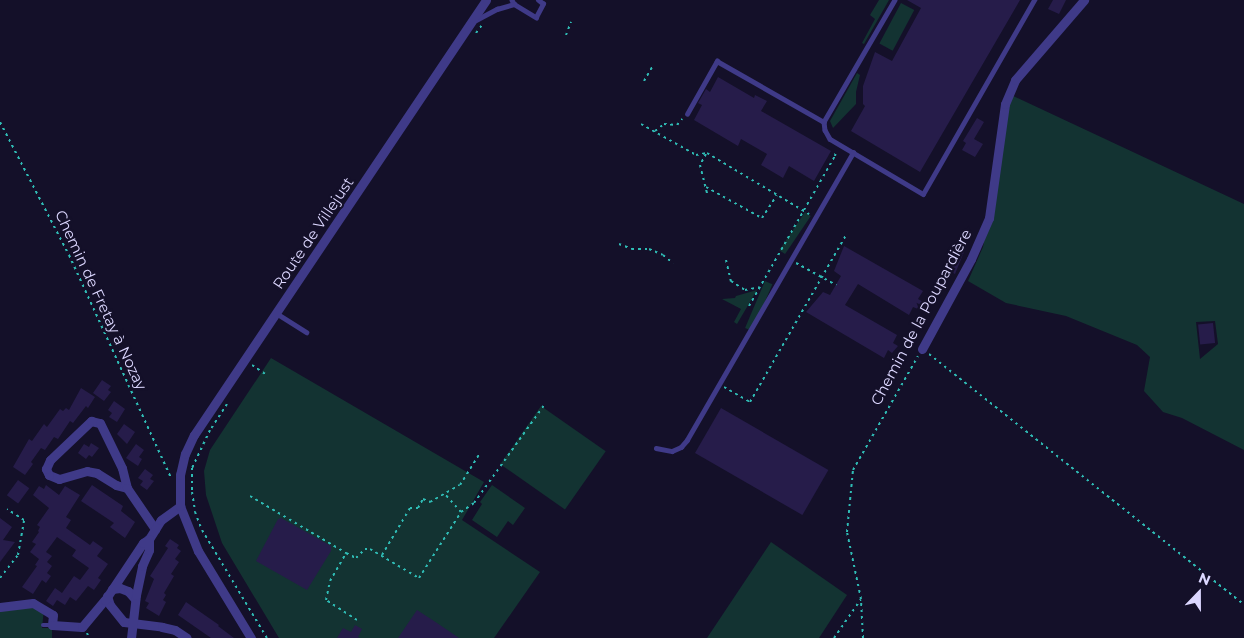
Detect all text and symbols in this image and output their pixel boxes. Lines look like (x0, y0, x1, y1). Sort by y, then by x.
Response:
street label: Route de Villejust (269, 174, 357, 292)
street label: Chemin de Fretay à Nozay (51, 207, 151, 393)
street label: Chemin de la Poupardière (867, 226, 975, 408)
north arrow (1174, 568, 1224, 618)
text: N (1196, 569, 1213, 590)

